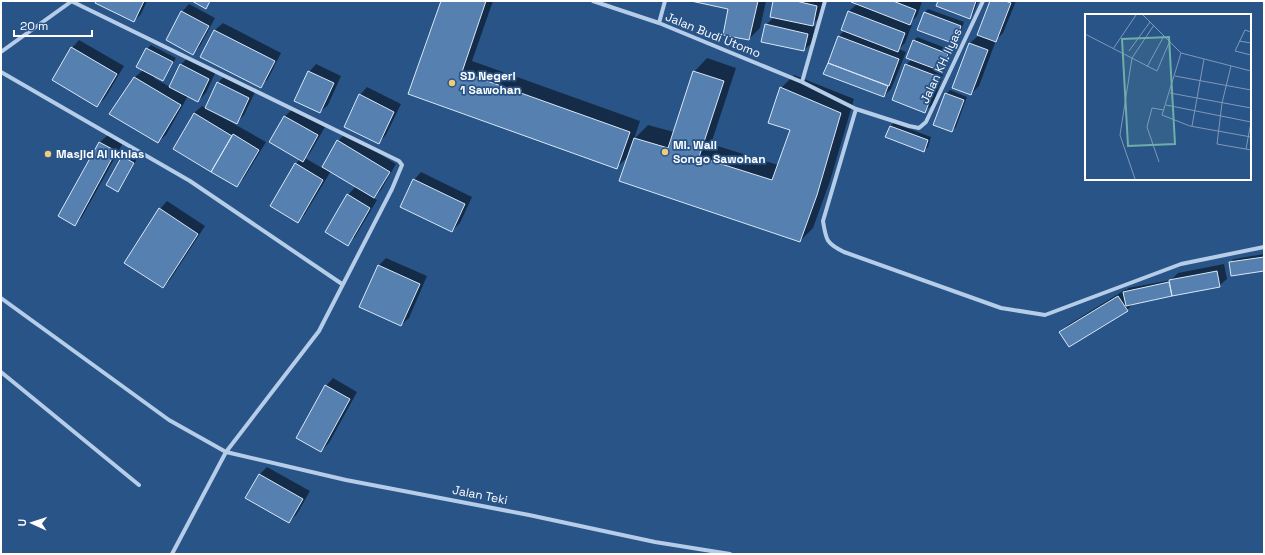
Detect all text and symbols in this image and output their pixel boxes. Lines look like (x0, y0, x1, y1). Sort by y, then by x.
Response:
street label: Jalan Budi Utomo (663, 9, 763, 61)
scale bar (14, 12, 92, 38)
inset map (1085, 14, 1251, 180)
text: 20 m (20, 18, 48, 34)
street label: Jalan KH. Ilyas (917, 26, 965, 106)
place label: SD Negeri 1 Sawohan (460, 68, 521, 98)
marker: SD Negeri 1 Sawohan (447, 78, 457, 88)
place label: MI. Wali Songo Sawohan (673, 137, 766, 167)
place label: Masjid Al Ikhlas (56, 146, 144, 162)
marker: MI. Wali Songo Sawohan (660, 147, 670, 157)
marker: Masjid Al Ikhlas (43, 149, 53, 159)
street label: Jalan Teki (451, 482, 509, 508)
north arrow (12, 503, 52, 543)
text: U (15, 518, 29, 527)

